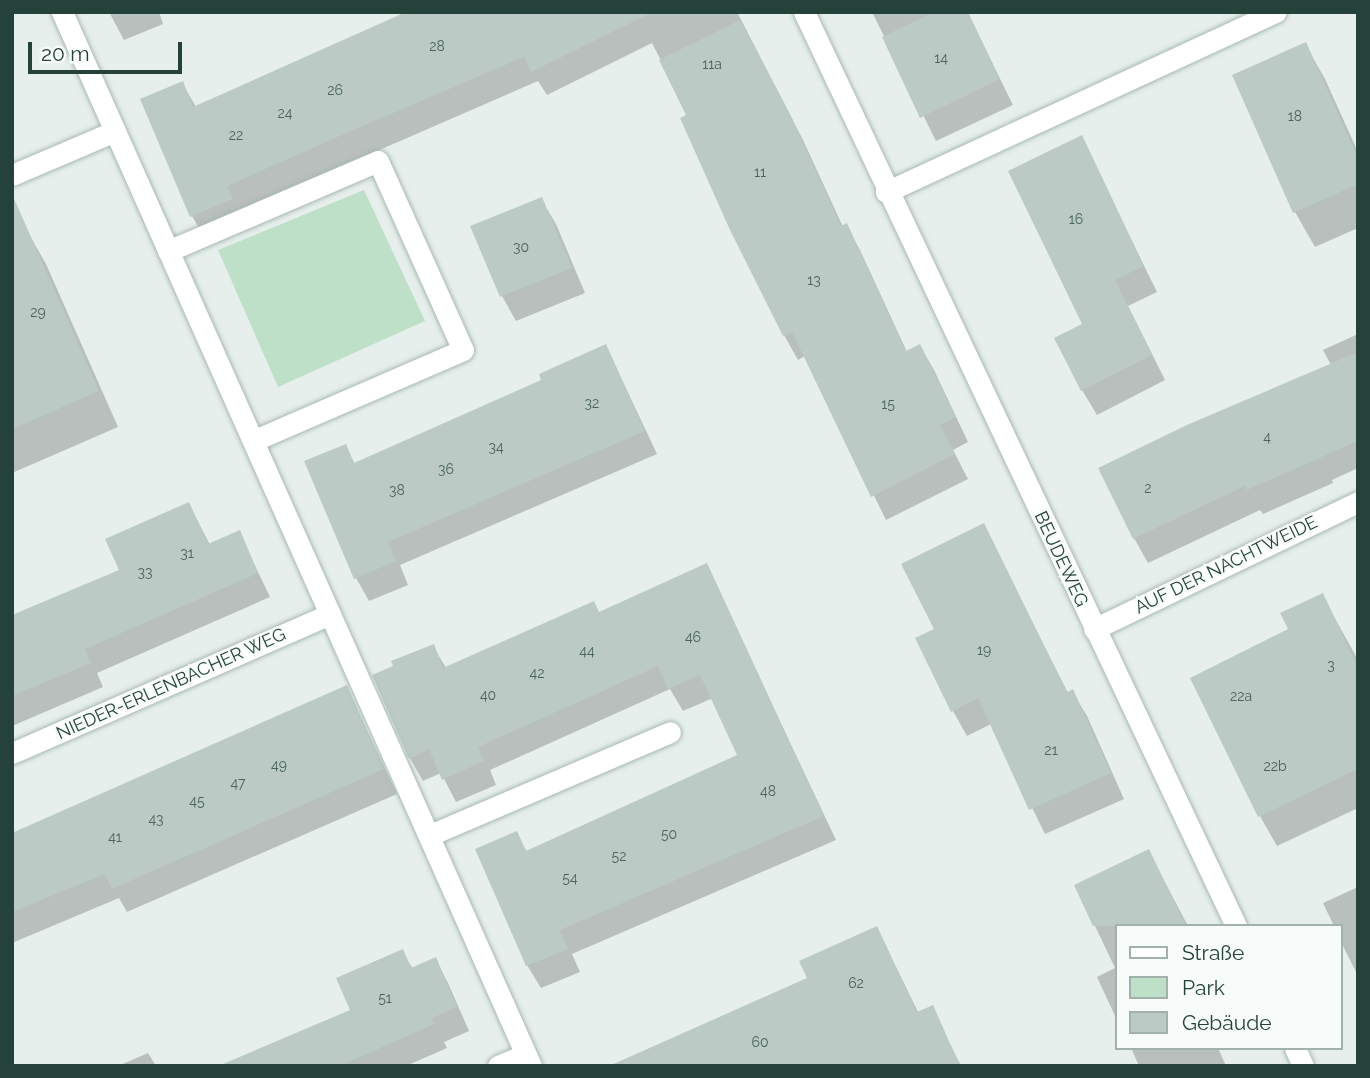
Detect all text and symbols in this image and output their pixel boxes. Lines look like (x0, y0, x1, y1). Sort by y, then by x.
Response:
scale bar (32, 28, 186, 72)
house number: 28 (429, 38, 445, 54)
text: 20 m (41, 41, 89, 66)
house number: 14 (934, 50, 948, 66)
house number: 11a (702, 56, 722, 72)
house number: 26 (327, 82, 343, 98)
house number: 24 (278, 105, 292, 121)
house number: 18 (1288, 108, 1302, 124)
house number: 22 (229, 127, 243, 143)
house number: 11 (754, 164, 766, 180)
house number: 16 (1069, 211, 1083, 227)
house number: 30 (513, 239, 529, 255)
house number: 13 (807, 272, 821, 288)
house number: 29 (30, 304, 46, 320)
house number: 32 (585, 395, 599, 411)
house number: 15 (881, 396, 895, 412)
house number: 4 (1263, 429, 1271, 445)
house number: 34 (488, 439, 504, 455)
house number: 36 (438, 461, 454, 477)
house number: 2 (1144, 480, 1152, 496)
house number: 38 (389, 482, 405, 498)
street label: BEUDEWEG (1029, 508, 1093, 610)
street label: AUF DER NACHTWEIDE (1131, 511, 1321, 619)
house number: 31 (180, 545, 194, 561)
house number: 33 (138, 564, 152, 580)
street label: NIEDER-ERLENBACHER WEG (53, 623, 289, 745)
house number: 46 (685, 629, 701, 645)
house number: 19 (977, 642, 991, 658)
house number: 44 (579, 643, 595, 659)
house number: 3 (1327, 657, 1335, 673)
house number: 42 (530, 665, 544, 681)
house number: 40 (480, 687, 496, 703)
house number: 22a (1230, 688, 1252, 704)
house number: 21 (1044, 742, 1058, 758)
house number: 49 (271, 757, 287, 773)
house number: 22b (1263, 758, 1287, 774)
house number: 47 (230, 775, 246, 791)
house number: 48 (760, 783, 776, 799)
house number: 45 (189, 793, 205, 809)
house number: 43 (148, 811, 164, 827)
house number: 50 (661, 826, 677, 842)
house number: 41 (108, 829, 122, 845)
house number: 52 (612, 848, 626, 864)
house number: 54 (562, 870, 578, 886)
legend (1114, 924, 1342, 1050)
text: Straße (1182, 940, 1244, 965)
house number: 62 (848, 975, 864, 991)
text: Park (1182, 975, 1225, 1000)
house number: 51 (378, 990, 392, 1006)
text: Gebäude (1182, 1010, 1272, 1035)
house number: 60 (751, 1034, 769, 1050)

